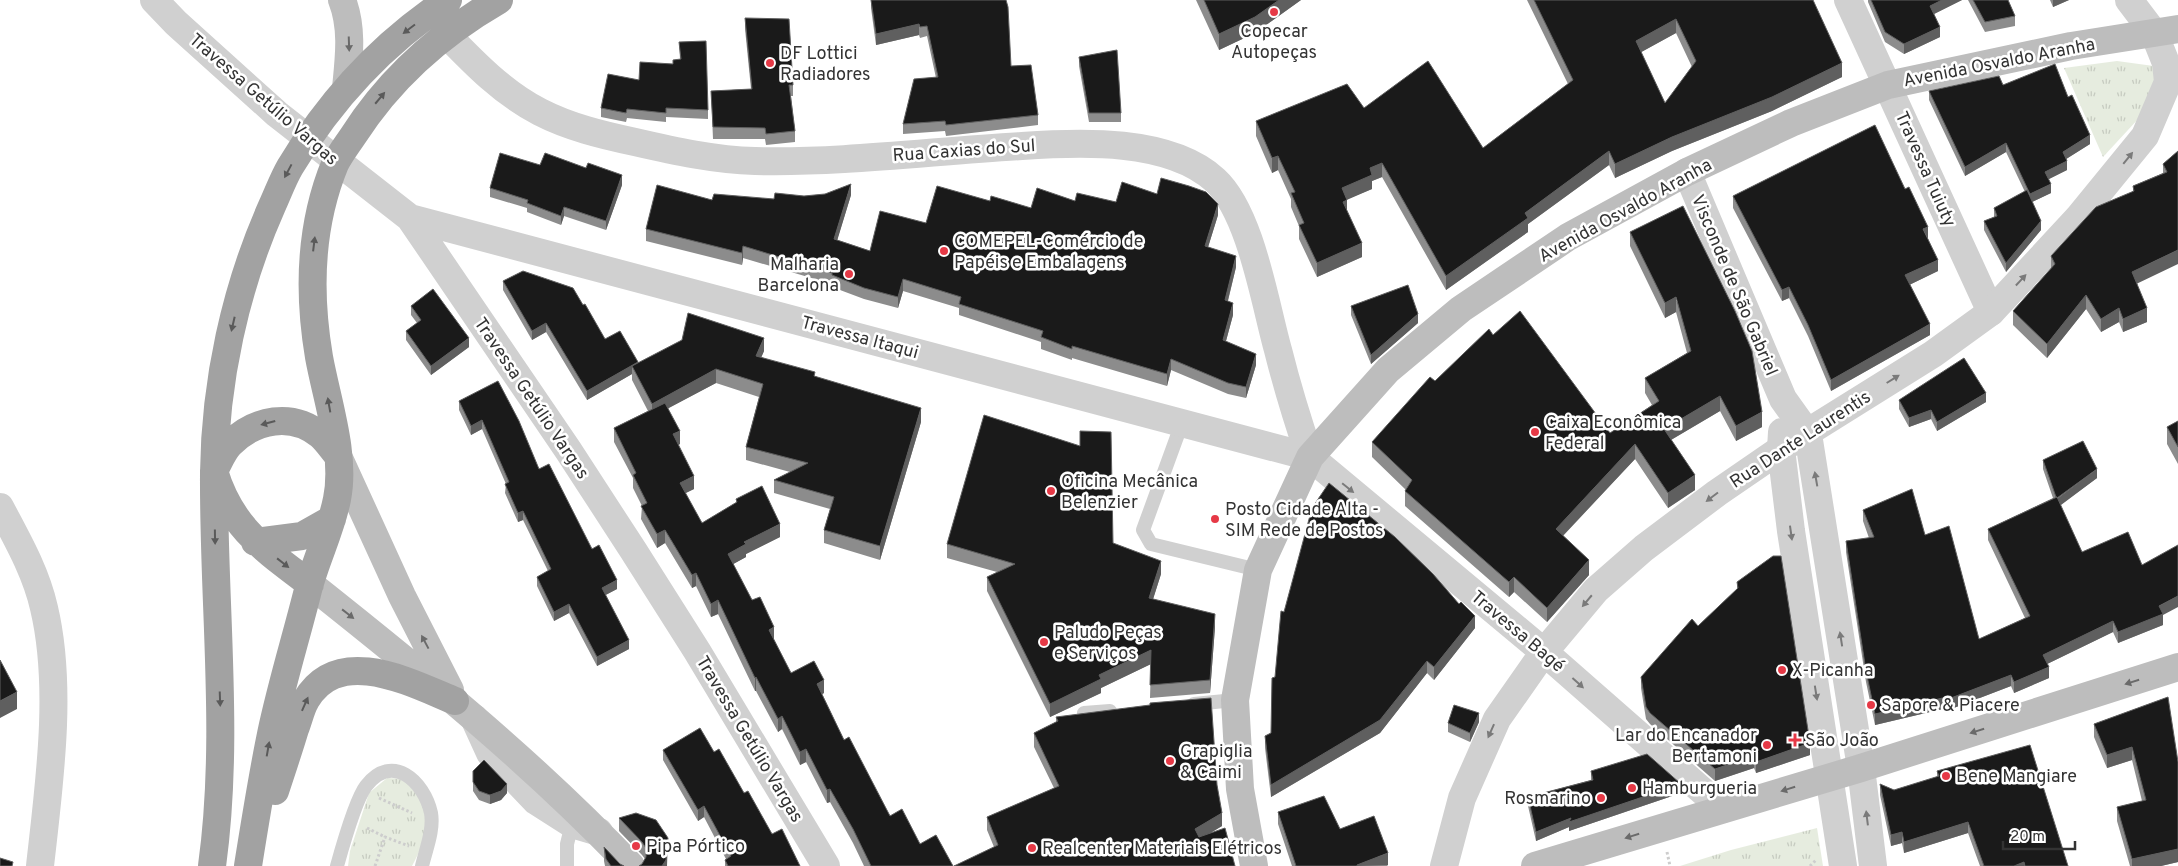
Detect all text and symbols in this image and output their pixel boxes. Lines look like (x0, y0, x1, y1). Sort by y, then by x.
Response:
marker: Copecar Autopeças (1268, 6, 1280, 18)
place label: Copecar Autopeças (1231, 21, 1317, 65)
one-way arrow (402, 24, 416, 34)
street label: Travessa Getúlio Vargas (184, 29, 342, 171)
street label: Avenida Osvaldo Aranha (1902, 34, 2097, 93)
one-way arrow (346, 36, 354, 52)
place label: DF Lottici Radiadores (780, 43, 871, 87)
marker: DF Lottici Radiadores (764, 57, 776, 69)
one-way arrow (375, 92, 386, 105)
street label: Travessa Tuiuty (1889, 108, 1960, 231)
street label: Rua Caxias do Sul (892, 135, 1036, 168)
one-way arrow (2122, 151, 2133, 164)
street label: Avenida Osvaldo Aranha (1535, 154, 1716, 269)
one-way arrow (284, 164, 292, 179)
street label: Visconde de São Gabriel (1685, 192, 1782, 380)
place label: COMEPEL-Comércio de Papéis e Embalagens (954, 231, 1143, 275)
one-way arrow (310, 235, 318, 251)
marker: COMEPEL-Comércio de Papéis e Embalagens (938, 245, 950, 257)
place label: Malharia Barcelona (758, 254, 839, 298)
marker: Malharia Barcelona (843, 268, 855, 280)
one-way arrow (2015, 274, 2027, 286)
street label: Travessa Itaqui (799, 312, 921, 365)
street label: Travessa Getúlio Vargas (468, 314, 593, 484)
one-way arrow (229, 316, 237, 331)
one-way arrow (1887, 375, 1900, 384)
street label: Rua Dante Laurentis (1726, 386, 1876, 494)
one-way arrow (324, 396, 332, 412)
place label: Caixa Econômica Federal (1545, 412, 1681, 456)
one-way arrow (260, 419, 276, 427)
marker: Caixa Econômica Federal (1529, 426, 1541, 438)
place label: Oficina Mecânica Belenzier (1061, 471, 1198, 515)
one-way arrow (1811, 471, 1819, 487)
one-way arrow (1341, 482, 1354, 493)
marker: Oficina Mecânica Belenzier (1045, 485, 1057, 497)
one-way arrow (1705, 492, 1719, 502)
place label: Posto Cidade Alta - SIM Rede de Postos (1225, 499, 1384, 543)
marker: Posto Cidade Alta - SIM Rede de Postos (1209, 513, 1221, 525)
one-way arrow (1787, 525, 1795, 541)
one-way arrow (212, 529, 220, 545)
one-way arrow (276, 558, 289, 569)
street label: Travessa Bagé (1465, 586, 1569, 678)
one-way arrow (1582, 594, 1593, 607)
one-way arrow (341, 608, 354, 619)
place label: Paludo Peças e Serviços (1054, 622, 1162, 666)
one-way arrow (1837, 631, 1845, 647)
one-way arrow (421, 635, 429, 649)
marker: Paludo Peças e Serviços (1038, 636, 1050, 648)
street label: Travessa Getúlio Vargas (690, 652, 808, 827)
place label: X-Picanha (1792, 660, 1874, 683)
marker: X-Picanha (1776, 664, 1788, 676)
one-way arrow (1572, 677, 1584, 689)
one-way arrow (2124, 679, 2139, 686)
one-way arrow (1812, 685, 1820, 701)
one-way arrow (216, 692, 224, 708)
place label: Sapore & Piacere (1881, 695, 2020, 718)
one-way arrow (301, 697, 309, 711)
marker: Sapore & Piacere (1865, 699, 1877, 711)
one-way arrow (1487, 724, 1495, 738)
place label: Lar do Encanador Bertamoni (1615, 725, 1757, 769)
one-way arrow (1969, 728, 1984, 736)
place label: São João (1805, 730, 1879, 753)
marker: São João (1789, 734, 1801, 746)
marker: Lar do Encanador Bertamoni (1761, 739, 1773, 751)
one-way arrow (265, 741, 273, 757)
place label: Grapiglia & Caimi (1180, 741, 1252, 785)
marker: Grapiglia & Caimi (1164, 755, 1176, 767)
place label: Bene Mangiare (1956, 766, 2077, 789)
marker: Bene Mangiare (1940, 770, 1952, 782)
place label: Hamburgueria (1642, 778, 1757, 801)
marker: Hamburgueria (1626, 782, 1638, 794)
one-way arrow (1780, 786, 1795, 794)
place label: Rosmarino (1504, 788, 1591, 811)
marker: Rosmarino (1595, 792, 1607, 804)
one-way arrow (1863, 809, 1871, 825)
scale bar (2003, 818, 2076, 850)
text: 20 m (2010, 828, 2045, 847)
one-way arrow (1625, 833, 1640, 840)
place label: Pipa Pórtico (646, 836, 745, 859)
place label: Realcenter Materiais Elétricos (1042, 838, 1282, 861)
marker: Pipa Pórtico (630, 840, 642, 852)
marker: Realcenter Materiais Elétricos (1026, 842, 1038, 854)

